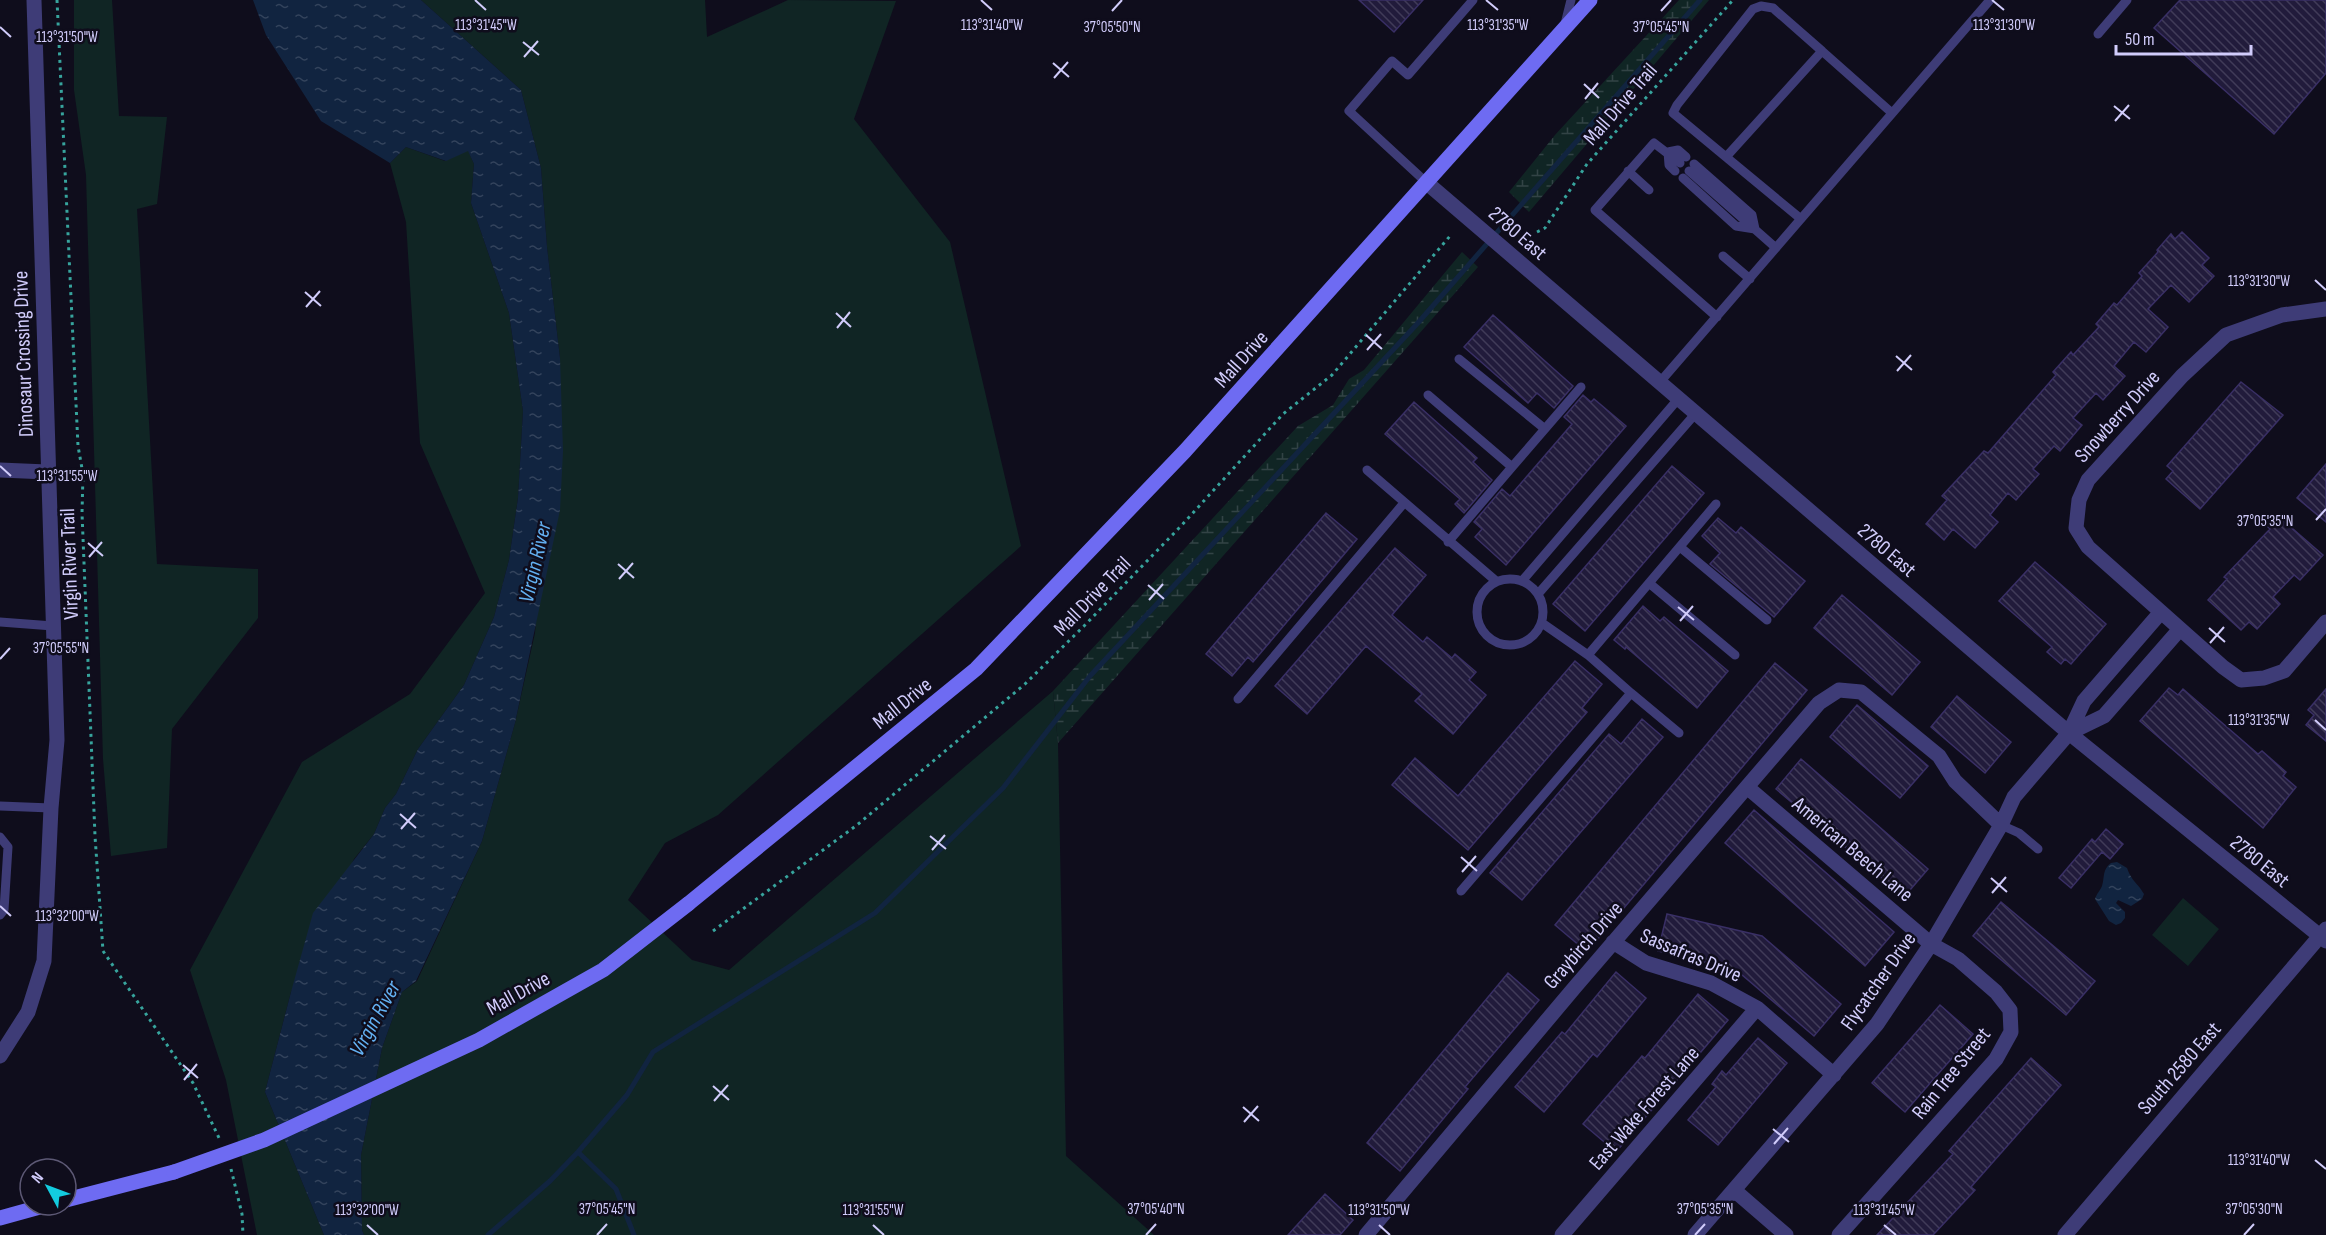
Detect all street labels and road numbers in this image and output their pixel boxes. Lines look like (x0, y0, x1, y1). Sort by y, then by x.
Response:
street label: Mall Drive Trail (1578, 58, 1663, 150)
street label: 2780 East (1483, 201, 1552, 266)
street label: Dinosaur Crossing Drive (8, 270, 39, 438)
street label: Mall Drive (1209, 326, 1274, 393)
street label: Snowberry Drive (2069, 365, 2165, 468)
street label: Virgin River Trail (55, 508, 84, 620)
street label: 2780 East (1852, 518, 1921, 583)
street label: Mall Drive Trail (1049, 552, 1136, 641)
street label: Mall Drive (868, 672, 937, 735)
street label: American Beech Lane (1786, 791, 1918, 907)
street label: 2780 East (2225, 830, 2294, 893)
street label: Graybirch Drive (1539, 896, 1628, 994)
street label: Sassafras Drive (1637, 923, 1745, 988)
street label: Flycatcher Drive (1835, 927, 1921, 1035)
street label: Mall Drive (482, 966, 554, 1021)
street label: South 2580 East (2132, 1017, 2226, 1120)
street label: Rain Tree Street (1907, 1022, 1996, 1124)
street label: East Wake Forest Lane (1584, 1041, 1705, 1175)

